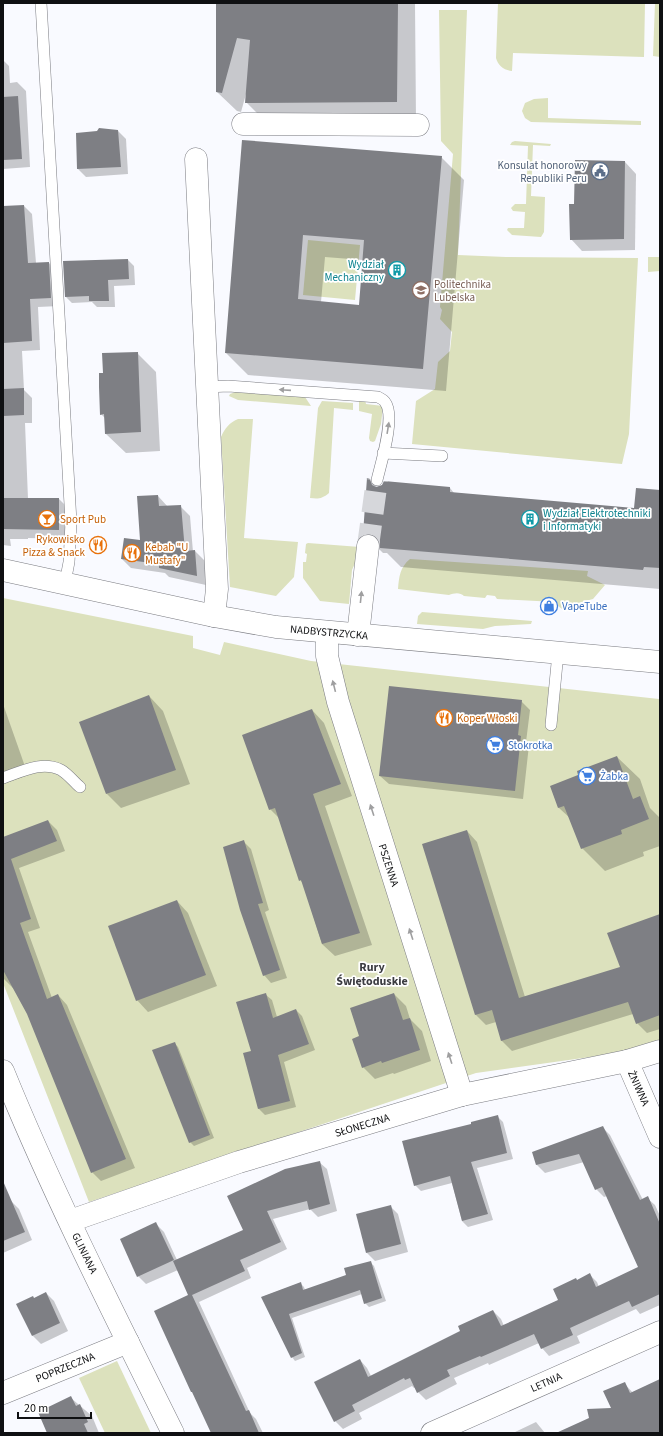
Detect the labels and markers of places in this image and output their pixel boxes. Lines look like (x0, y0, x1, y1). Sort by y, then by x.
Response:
place label: Konsulat honorowy Republiki Peru (497, 158, 587, 186)
public building icon: Konsulat honorowy Republiki Peru (590, 161, 610, 181)
place label: Wydział Mechaniczny (324, 257, 385, 285)
building icon: Wydział Mechaniczny (387, 260, 407, 280)
place label: Politechnika Lubelska (434, 277, 491, 305)
school or university icon: Politechnika Lubelska (411, 280, 431, 300)
place label: Wydział Elektrotechniki i Informatyki (543, 506, 651, 534)
bar icon: Sport Pub (37, 509, 57, 529)
building icon: Wydział Elektrotechniki i Informatyki (520, 509, 540, 529)
place label: Sport Pub (60, 512, 106, 527)
place label: Rykowisko Pizza & Snack (22, 532, 86, 560)
restaurant icon: Rykowisko Pizza & Snack (88, 535, 108, 555)
place label: Kebab "U Mustafy" (145, 540, 188, 568)
restaurant icon: Kebab "U Mustafy" (122, 543, 142, 563)
shop icon: VapeTube (539, 596, 559, 616)
place label: VapeTube (562, 599, 608, 614)
restaurant icon: Koper Włoski (434, 708, 454, 728)
place label: Koper Włoski (457, 711, 517, 726)
supermarket icon: Stokrotka (485, 735, 505, 755)
place label: Stokrotka (508, 738, 553, 753)
supermarket icon: Żabka (577, 766, 597, 786)
place label: Żabka (600, 769, 628, 784)

